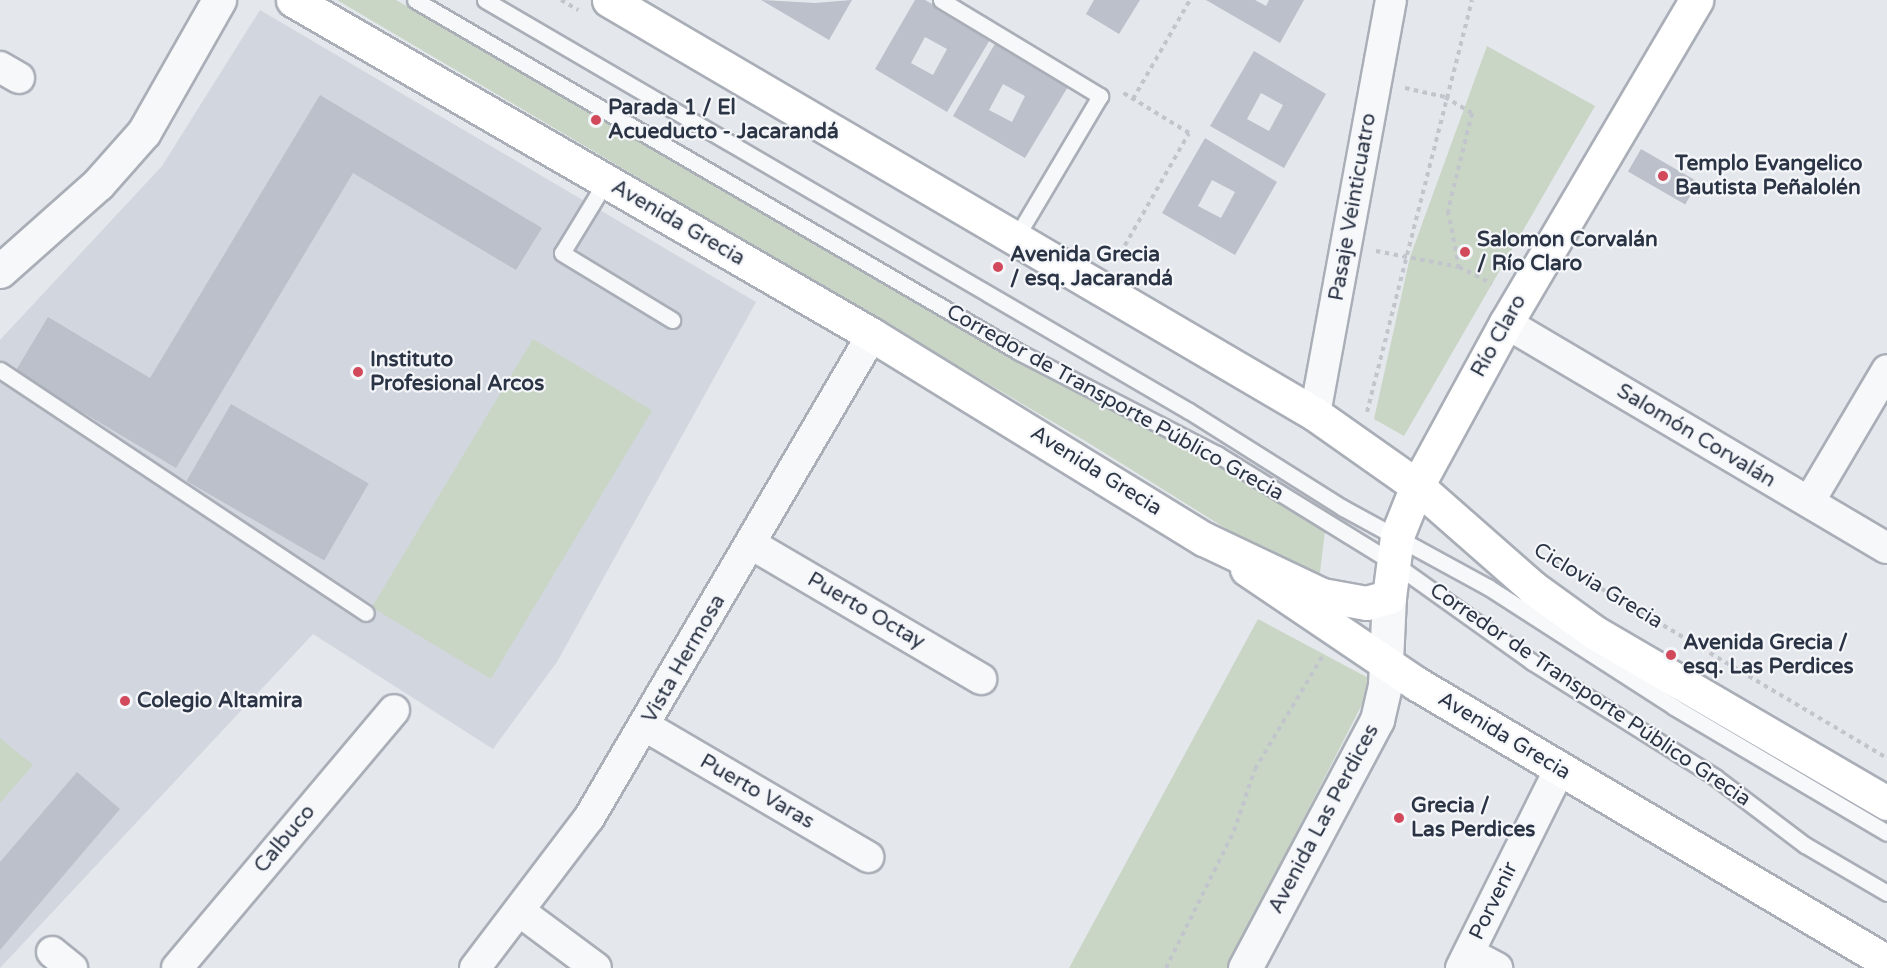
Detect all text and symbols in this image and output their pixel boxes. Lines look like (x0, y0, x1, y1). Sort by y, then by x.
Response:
place label: Parada 1 / El Acueducto - Jacarandá (608, 95, 839, 145)
street label: Pasaje Veinticuatro (1324, 111, 1382, 303)
marker: Parada 1 / El Acueducto - Jacarandá (589, 113, 603, 127)
place label: Templo Evangelico Bautista Peñalolén (1675, 151, 1862, 201)
marker: Templo Evangelico Bautista Peñalolén (1656, 169, 1670, 183)
street label: Avenida Grecia (607, 175, 749, 271)
place label: Salomon Corvalán / Río Claro (1477, 227, 1658, 277)
place label: Avenida Grecia / esq. Jacarandá (1010, 242, 1173, 292)
marker: Salomon Corvalán / Río Claro (1458, 245, 1472, 259)
marker: Avenida Grecia / esq. Jacarandá (991, 260, 1005, 274)
street label: Río Claro (1466, 290, 1532, 382)
street label: Corredor de Transporte Público Grecia (942, 299, 1288, 507)
place label: Instituto Profesional Arcos (370, 347, 544, 397)
marker: Instituto Profesional Arcos (351, 365, 365, 379)
street label: Salomón Corvalán (1612, 379, 1780, 493)
street label: Avenida Grecia (1026, 421, 1166, 521)
street label: Ciclovia Grecia (1529, 538, 1667, 634)
street label: Puerto Octay (803, 567, 929, 655)
street label: Corredor de Transporte Público Grecia (1425, 578, 1755, 812)
street label: Vista Hermosa (637, 590, 731, 728)
place label: Avenida Grecia / esq. Las Perdices (1683, 630, 1854, 680)
marker: Avenida Grecia / esq. Las Perdices (1664, 648, 1678, 662)
street label: Avenida Grecia (1433, 687, 1575, 785)
place label: Colegio Altamira (137, 688, 303, 714)
marker: Colegio Altamira (118, 694, 132, 708)
street label: Avenida Las Perdices (1263, 720, 1385, 918)
street label: Puerto Varas (695, 749, 819, 835)
place label: Grecia / Las Perdices (1411, 793, 1535, 843)
street label: Calbuco (249, 800, 321, 878)
marker: Grecia / Las Perdices (1392, 811, 1406, 825)
street label: Porvenir (1464, 858, 1524, 944)

